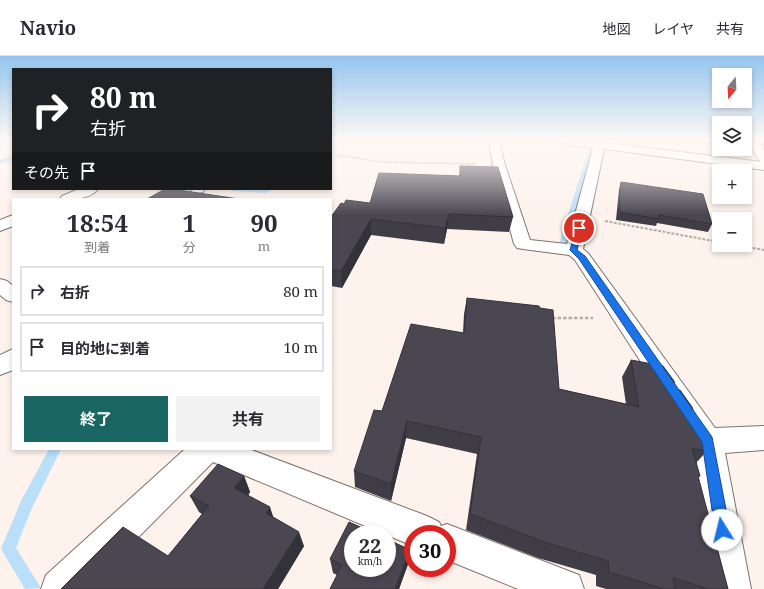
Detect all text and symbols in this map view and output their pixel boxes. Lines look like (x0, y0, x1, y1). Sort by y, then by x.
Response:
text: Navio (20, 15, 76, 41)
text: 地図 (602, 19, 630, 38)
text: レイヤ (652, 19, 694, 38)
text: 共有 (716, 19, 744, 38)
north arrow (712, 68, 752, 108)
map controls (712, 68, 752, 252)
text: 80 m (90, 78, 157, 116)
icon: right (24, 84, 76, 136)
text: 右折 (90, 116, 126, 140)
button: layers (712, 116, 752, 156)
icon: arrive (77, 160, 99, 182)
text: その先 (24, 162, 69, 182)
button: + (712, 164, 752, 204)
text: 18:54 (66, 206, 128, 239)
text: 1 (182, 206, 196, 239)
text: 90 (250, 206, 278, 239)
pin (562, 211, 596, 245)
button: − (712, 212, 752, 252)
icon: arrive (568, 217, 590, 239)
text: m (258, 237, 270, 255)
text: 到着 (84, 238, 110, 256)
text: 分 (183, 238, 196, 256)
icon: right (26, 280, 48, 302)
text: 80 m (283, 281, 318, 301)
text: 右折 (60, 282, 90, 302)
icon: arrive (26, 336, 48, 358)
text: 10 m (283, 337, 318, 357)
text: 目的地に到着 (60, 338, 150, 358)
button: 終了 (24, 396, 168, 442)
button: 共有 (176, 396, 320, 442)
position arrow (701, 509, 743, 551)
speed limit sign: 30 (404, 525, 456, 577)
text: 22 (359, 532, 381, 559)
text: km/h (358, 554, 382, 568)

